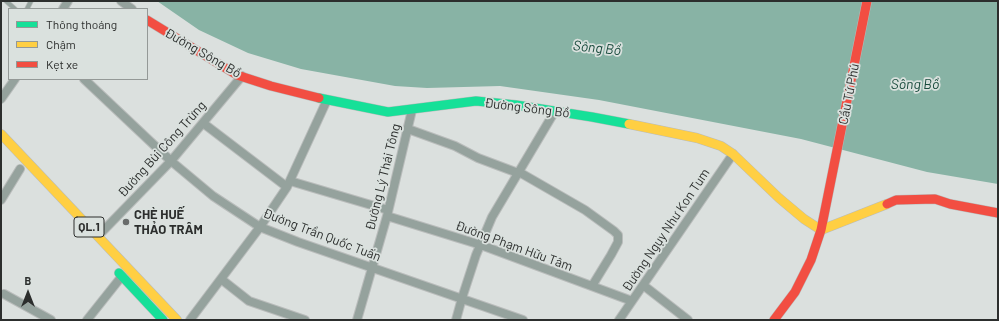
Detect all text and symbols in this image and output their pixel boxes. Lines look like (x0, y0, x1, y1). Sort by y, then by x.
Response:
legend (8, 8, 148, 80)
text: Thông thoáng (46, 17, 117, 31)
street label: Đường Sông Bồ (162, 25, 244, 81)
text: Chậm (46, 37, 76, 51)
water label: Sông Bồ (572, 37, 622, 59)
text: Kẹt xe (46, 57, 78, 71)
street label: Cầu Tứ Phú (835, 62, 863, 126)
water label: Sông Bồ (891, 76, 939, 92)
street label: Đường Sông Bồ (484, 95, 570, 121)
street label: Đường Bùi Công Trừng (115, 98, 209, 200)
street label: Đường Lý Thái Tông (362, 122, 404, 232)
street label: Đường Ngụy Như Kon Tum (619, 166, 713, 294)
street label: Đường Trần Quốc Tuấn (261, 205, 383, 265)
place label: CHÈ HUẾ THẢO TRÂM (134, 207, 203, 238)
road number: QL.1 (74, 217, 104, 237)
marker: CHÈ HUẾ THẢO TRÂM (121, 217, 131, 227)
street label: Đường Phạm Hữu Tâm (453, 218, 575, 274)
north arrow (8, 273, 48, 313)
text: B (25, 274, 31, 287)

